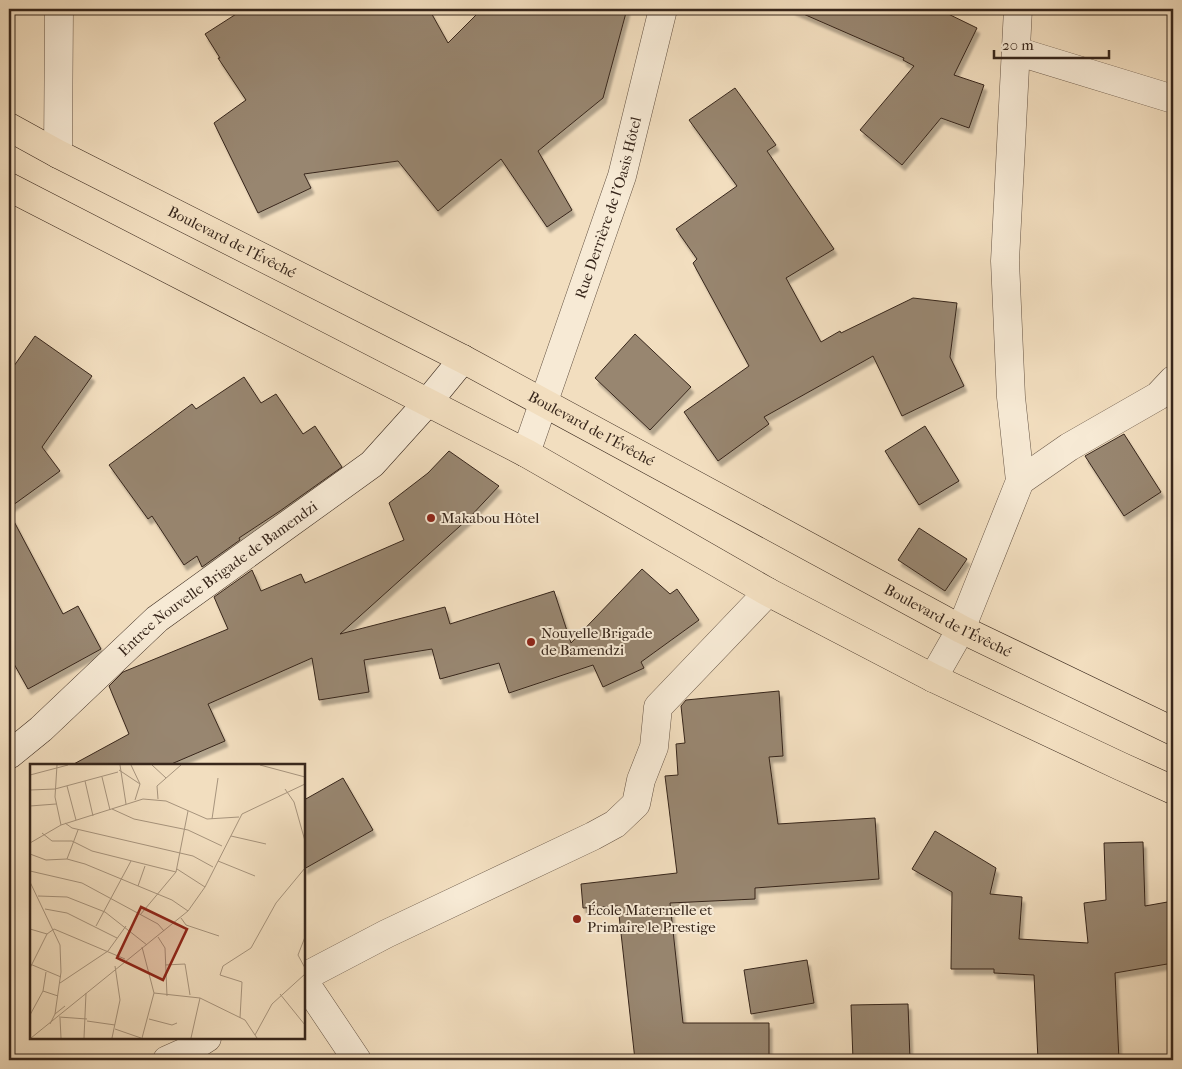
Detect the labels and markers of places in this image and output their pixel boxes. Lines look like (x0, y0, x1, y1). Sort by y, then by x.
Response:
place label: Makabou Hôtel (441, 509, 539, 527)
marker: Makabou Hôtel (425, 512, 437, 524)
place label: Nouvelle Brigade de Bamendzi (541, 624, 653, 659)
marker: Nouvelle Brigade de Bamendzi (525, 636, 537, 648)
place label: École Maternelle et Primaire le Prestige (587, 901, 716, 936)
marker: École Maternelle et Primaire le Prestige (571, 913, 583, 925)

